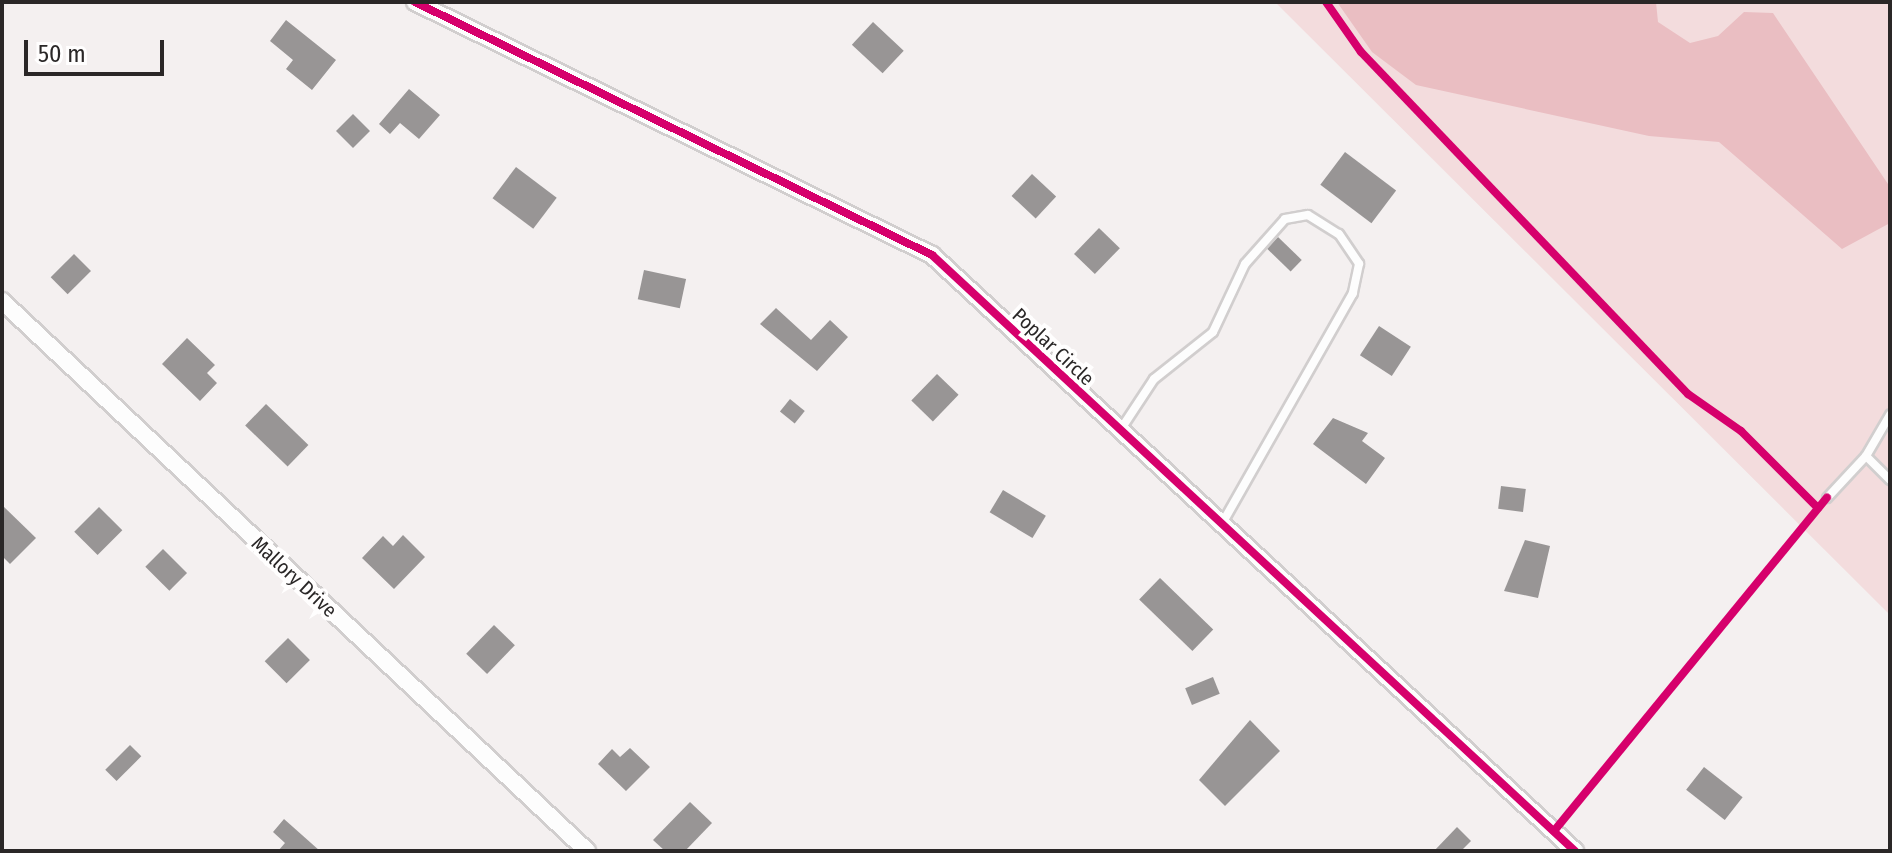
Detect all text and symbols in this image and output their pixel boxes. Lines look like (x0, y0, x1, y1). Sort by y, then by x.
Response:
scale bar (28, 24, 168, 74)
text: 50 m (38, 40, 86, 68)
street label: Poplar Circle (1007, 303, 1099, 391)
street label: Mallory Drive (246, 531, 342, 623)

